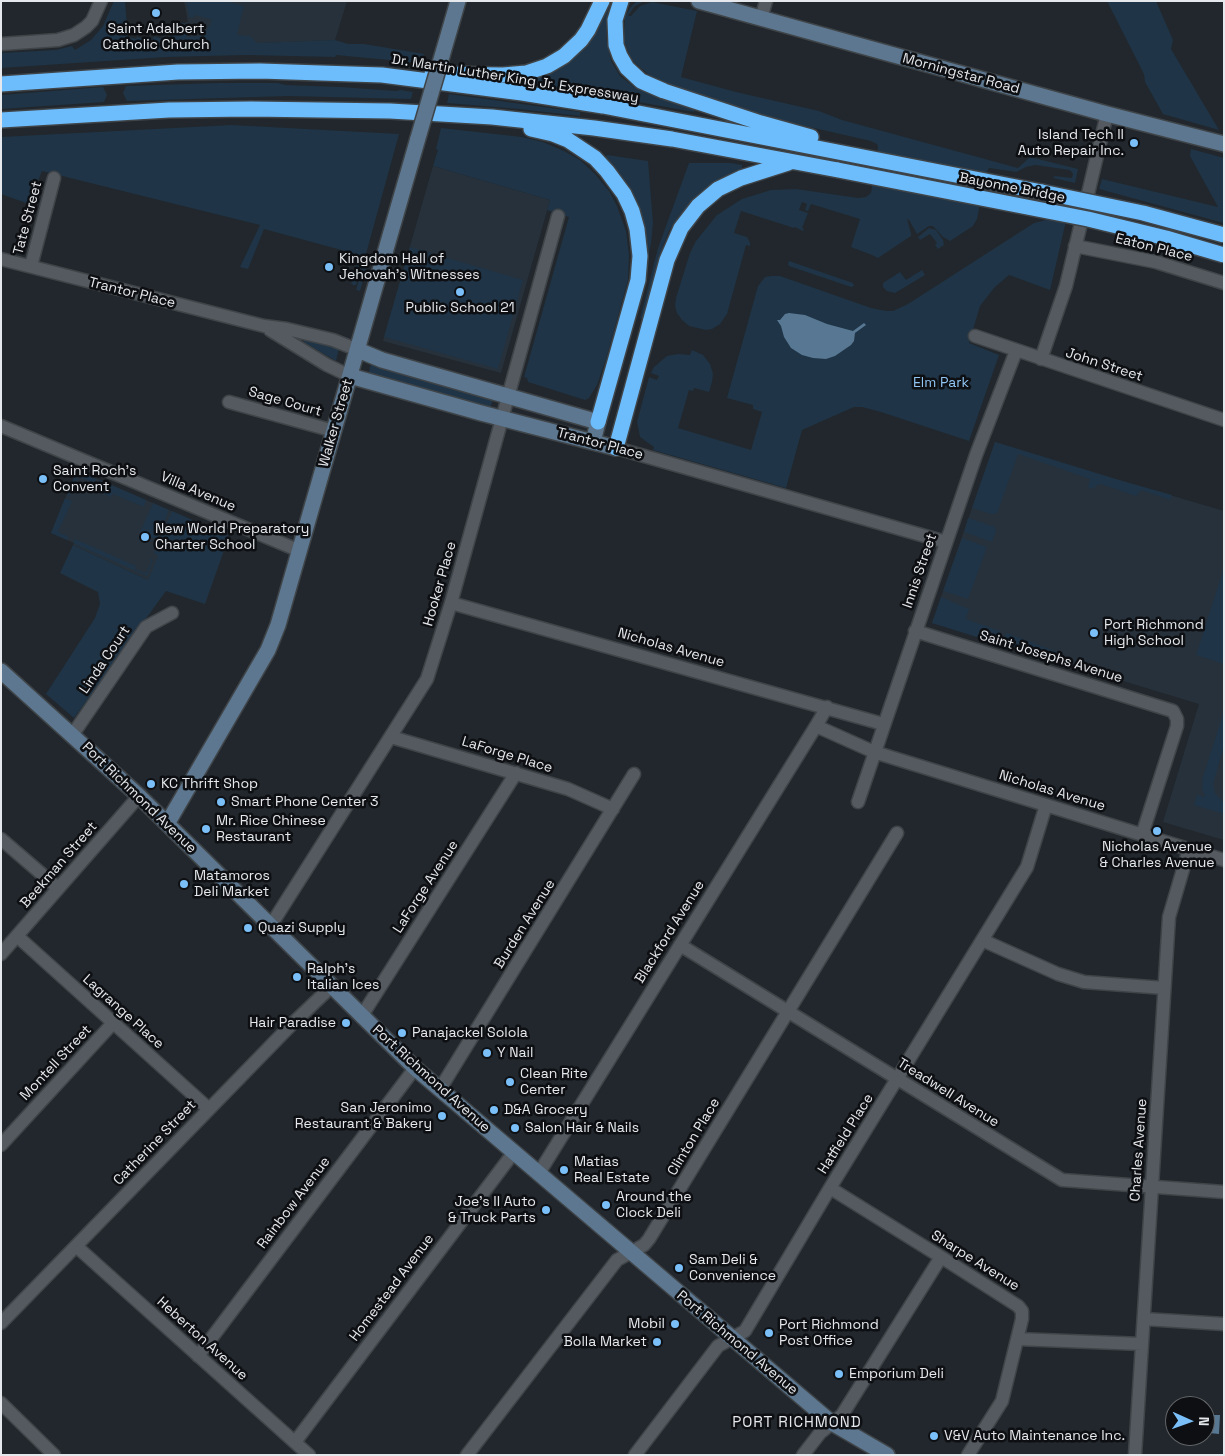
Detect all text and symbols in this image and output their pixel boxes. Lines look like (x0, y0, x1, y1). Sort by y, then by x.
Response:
marker: Saint Adalbert Catholic Church (150, 7, 162, 19)
place label: Saint Adalbert Catholic Church (102, 21, 210, 54)
street label: Morningstar Road (901, 50, 1021, 98)
street label: Dr. Martin Luther King Jr. Expressway (390, 51, 640, 107)
place label: Island Tech II Auto Repair Inc. (1018, 127, 1124, 160)
marker: Island Tech II Auto Repair Inc. (1128, 137, 1140, 149)
street label: Bayonne Bridge (958, 169, 1066, 207)
street label: Tate Street (10, 179, 46, 257)
street label: Eaton Place (1114, 230, 1194, 266)
place label: Kingdom Hall of Jehovah's Witnesses (339, 251, 480, 284)
marker: Kingdom Hall of Jehovah's Witnesses (323, 261, 335, 273)
street label: Trantor Place (87, 274, 177, 312)
marker: Public School 21 (454, 286, 466, 298)
place label: Public School 21 (406, 300, 514, 316)
street label: John Street (1063, 345, 1145, 385)
park label: Elm Park (913, 375, 969, 391)
street label: Walker Street (315, 377, 357, 469)
street label: Sage Court (247, 384, 323, 420)
street label: Trantor Place (555, 424, 645, 464)
place label: Saint Roch's Convent (53, 463, 136, 496)
street label: Villa Avenue (158, 469, 238, 515)
marker: Saint Roch's Convent (37, 473, 49, 485)
place label: New World Preparatory Charter School (155, 521, 309, 554)
marker: New World Preparatory Charter School (139, 531, 151, 543)
street label: Innis Street (899, 531, 941, 611)
street label: Hooker Place (420, 540, 460, 628)
place label: Port Richmond High School (1104, 617, 1204, 650)
street label: Linda Court (76, 623, 134, 697)
street label: Nicholas Avenue (616, 625, 726, 671)
street label: Saint Josephs Avenue (977, 627, 1125, 687)
marker: Port Richmond High School (1088, 627, 1100, 639)
street label: LaForge Place (460, 733, 554, 777)
street label: Port Richmond Avenue (78, 739, 200, 857)
street label: Nicholas Avenue (997, 767, 1107, 815)
place label: KC Thrift Shop (161, 776, 258, 792)
marker: KC Thrift Shop (145, 778, 157, 790)
place label: Smart Phone Center 3 (231, 794, 379, 810)
marker: Smart Phone Center 3 (215, 796, 227, 808)
place label: Mr. Rice Chinese Restaurant (216, 813, 326, 846)
street label: Beekman Street (17, 819, 101, 911)
marker: Mr. Rice Chinese Restaurant (200, 823, 212, 835)
marker: Nicholas Avenue & Charles Avenue (1151, 825, 1163, 837)
street label: LaForge Avenue (390, 837, 462, 937)
place label: Nicholas Avenue & Charles Avenue (1099, 839, 1215, 872)
place label: Matamoros Deli Market (194, 868, 270, 900)
street label: Burden Avenue (491, 876, 559, 972)
street label: Blackford Avenue (632, 877, 708, 987)
marker: Matamoros Deli Market (178, 878, 190, 890)
place label: Quazi Supply (258, 920, 345, 936)
marker: Quazi Supply (242, 922, 254, 934)
place label: Ralph's Italian Ices (307, 961, 379, 994)
street label: Lagrange Place (79, 971, 167, 1053)
marker: Ralph's Italian Ices (291, 971, 303, 983)
place label: Hair Paradise (249, 1015, 336, 1031)
marker: Hair Paradise (340, 1017, 352, 1029)
street label: Montell Street (17, 1022, 95, 1104)
street label: Port Richmond Avenue (369, 1022, 493, 1136)
place label: Panajackel Solola (412, 1025, 528, 1041)
marker: Panajackel Solola (396, 1027, 408, 1039)
place label: Y Nail (497, 1045, 533, 1061)
marker: Y Nail (481, 1047, 493, 1059)
street label: Treadwell Avenue (894, 1055, 1002, 1131)
place label: Clean Rite Center (520, 1066, 588, 1098)
marker: Clean Rite Center (504, 1076, 516, 1088)
street label: Hatfield Place (815, 1091, 877, 1177)
street label: Clinton Place (664, 1095, 724, 1179)
street label: Catherine Street (110, 1097, 200, 1189)
street label: Charles Avenue (1127, 1098, 1151, 1202)
place label: San Jeronimo Restaurant & Bakery (295, 1100, 432, 1132)
place label: D&A Grocery (504, 1102, 588, 1118)
marker: D&A Grocery (488, 1104, 500, 1116)
marker: San Jeronimo Restaurant & Bakery (436, 1110, 448, 1122)
place label: Salon Hair & Nails (525, 1120, 639, 1136)
marker: Salon Hair & Nails (509, 1122, 521, 1134)
street label: Rainbow Avenue (254, 1154, 334, 1252)
place label: Matias Real Estate (574, 1154, 650, 1186)
marker: Matias Real Estate (558, 1164, 570, 1176)
place label: Around the Clock Deli (616, 1189, 692, 1222)
place label: Joe's II Auto & Truck Parts (448, 1194, 536, 1226)
marker: Around the Clock Deli (600, 1199, 612, 1211)
marker: Joe's II Auto & Truck Parts (540, 1204, 552, 1216)
street label: Sharpe Avenue (928, 1227, 1022, 1295)
street label: Homestead Avenue (346, 1231, 438, 1345)
place label: Sam Deli & Convenience (689, 1252, 776, 1284)
marker: Sam Deli & Convenience (673, 1262, 685, 1274)
street label: Port Richmond Avenue (673, 1287, 801, 1399)
street label: Heberton Avenue (153, 1294, 251, 1384)
place label: Mobil (628, 1316, 665, 1332)
place label: Port Richmond Post Office (779, 1317, 879, 1350)
marker: Mobil (669, 1318, 681, 1330)
marker: Port Richmond Post Office (763, 1327, 775, 1339)
place label: Bolla Market (564, 1334, 647, 1350)
marker: Bolla Market (651, 1336, 663, 1348)
place label: Emporium Deli (849, 1366, 944, 1382)
marker: Emporium Deli (833, 1368, 845, 1380)
north arrow (1165, 1396, 1215, 1446)
district label: PORT RICHMOND (731, 1414, 863, 1432)
text: N (1195, 1416, 1213, 1426)
place label: V&V Auto Maintenance Inc. (944, 1428, 1125, 1444)
marker: V&V Auto Maintenance Inc. (928, 1430, 940, 1442)

